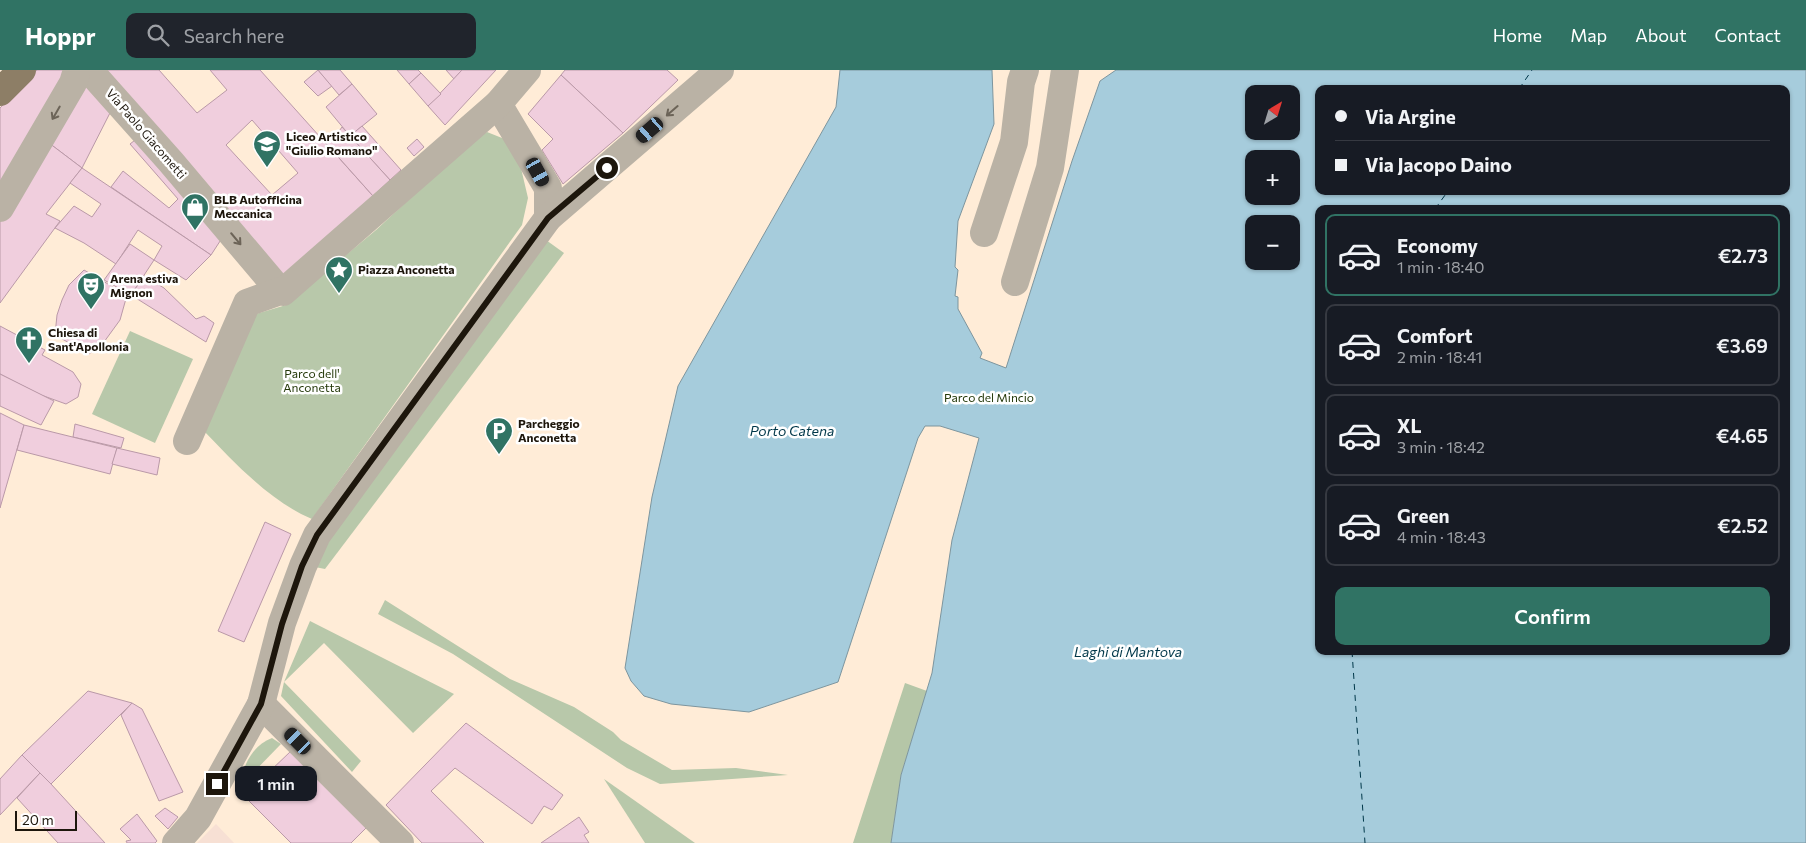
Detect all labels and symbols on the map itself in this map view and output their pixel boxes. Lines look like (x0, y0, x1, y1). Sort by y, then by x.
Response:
north arrow (1245, 85, 1300, 140)
street label: Via Paolo Giacometti (104, 86, 190, 181)
one-way arrow (666, 105, 679, 116)
one-way arrow (50, 106, 60, 120)
car (633, 114, 666, 146)
school or university icon: Liceo Artistico "Giulio Romano" (252, 129, 282, 168)
place label: Liceo Artistico "Giulio Romano" (286, 129, 377, 157)
car (524, 155, 551, 189)
route start (596, 157, 618, 179)
shop icon: BLB Autofficina Meccanica (180, 192, 210, 231)
place label: BLB Autofficina Meccanica (214, 192, 302, 220)
one-way arrow (230, 232, 241, 245)
place icon: Piazza Anconetta (324, 255, 354, 294)
place label: Piazza Anconetta (358, 262, 455, 276)
theatre icon: Arena estiva Mignon (76, 271, 106, 310)
place label: Arena estiva Mignon (110, 271, 178, 299)
church icon: Chiesa di Sant'Apollonia (14, 325, 44, 364)
place label: Chiesa di Sant'Apollonia (48, 325, 129, 353)
park label: Parco dell' Anconetta (283, 366, 341, 394)
park label: Parco del Mincio (944, 390, 1034, 404)
parking icon: Parcheggio Anconetta (484, 416, 514, 455)
place label: Parcheggio Anconetta (518, 416, 580, 444)
water label: Porto Catena (750, 422, 834, 439)
water label: Laghi di Mantova (1074, 643, 1182, 660)
car (282, 725, 313, 757)
callout: 1 min (234, 766, 317, 802)
route end (206, 773, 228, 795)
scale bar (15, 808, 78, 831)

